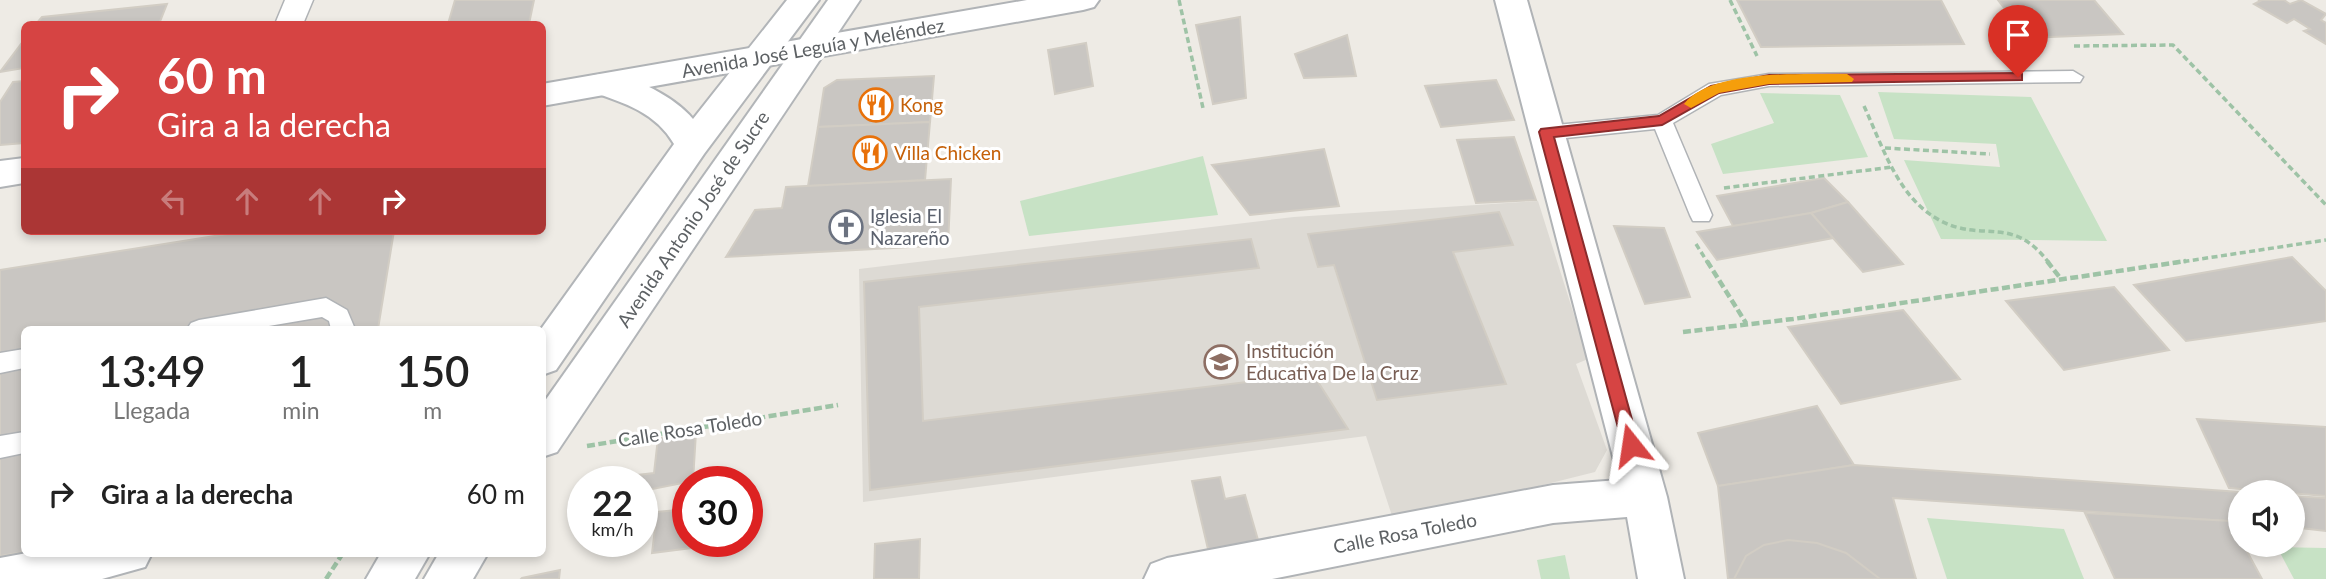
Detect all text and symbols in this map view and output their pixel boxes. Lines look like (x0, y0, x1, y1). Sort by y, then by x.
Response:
pin (1988, 5, 2048, 77)
street label: Avenida José Leguía y Meléndez (680, 13, 946, 82)
icon: arrive (1999, 16, 2037, 54)
text: 60 m (157, 46, 267, 104)
icon: right (42, 49, 133, 140)
restaurant icon: Kong (857, 86, 895, 124)
place label: Kong (900, 93, 943, 116)
text: Gira a la derecha (157, 105, 391, 144)
street label: Avenida Antonio José de Sucre (612, 106, 774, 331)
restaurant icon: Villa Chicken (851, 134, 889, 172)
place label: Villa Chicken (894, 141, 1001, 164)
icon: left (155, 182, 193, 220)
icon: ahead (228, 182, 266, 220)
icon: ahead (301, 182, 339, 220)
icon: right (374, 182, 412, 220)
place label: Iglesia El Nazareño (870, 204, 950, 249)
church icon: Iglesia El Nazareño (827, 208, 865, 246)
place label: Institución Educativa De la Cruz (1246, 339, 1419, 384)
school or university icon: Institución Educativa De la Cruz (1202, 343, 1240, 381)
text: 13:49 (98, 346, 206, 396)
text: 1 (289, 346, 313, 396)
text: 150 (396, 346, 469, 396)
text: Llegada (113, 396, 190, 424)
text: min (282, 396, 320, 424)
text: m (423, 396, 442, 424)
street label: Calle Rosa Toledo (616, 406, 764, 451)
position arrow (1594, 408, 1668, 482)
speed limit sign: 30 (672, 466, 763, 557)
icon: right (42, 475, 80, 513)
text: Gira a la derecha (101, 478, 293, 510)
text: 60 m (467, 478, 525, 510)
map controls (2228, 480, 2305, 557)
button: sound (2228, 480, 2305, 557)
text: 22 (592, 481, 633, 523)
street label: Calle Rosa Toledo (1331, 507, 1479, 558)
text: km/h (591, 518, 634, 540)

